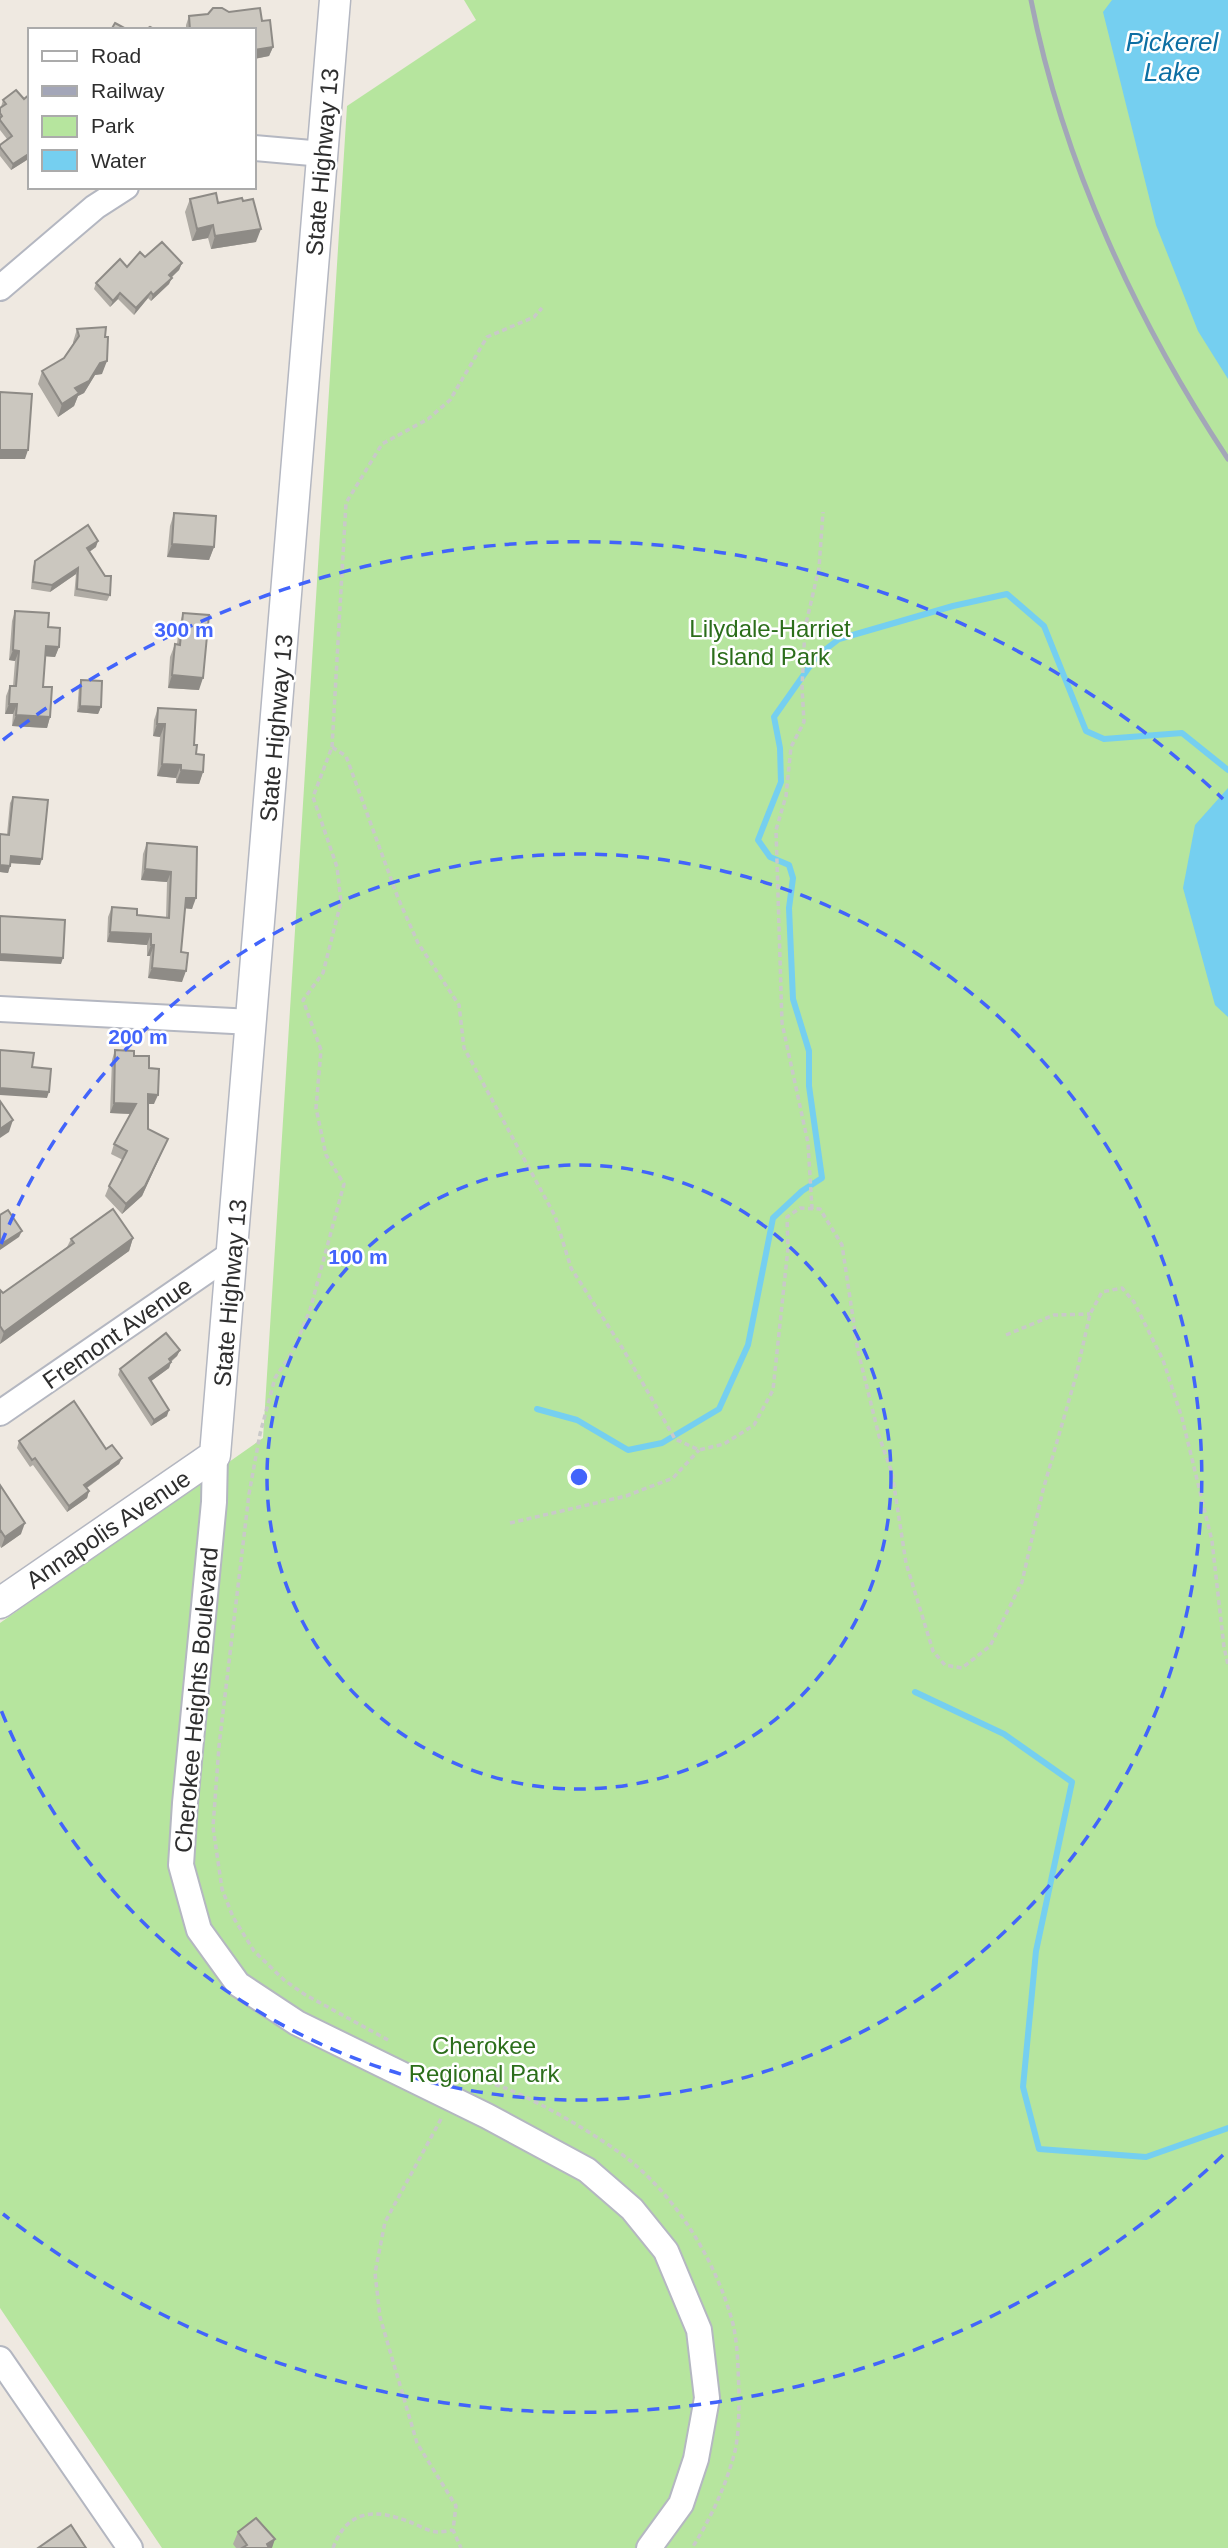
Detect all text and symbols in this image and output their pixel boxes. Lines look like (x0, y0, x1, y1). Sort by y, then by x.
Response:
water label: Pickerel Lake (1126, 27, 1219, 87)
legend (28, 28, 256, 189)
text: Road (91, 44, 141, 67)
street label: State Highway 13 (300, 67, 344, 257)
text: Railway (91, 79, 165, 102)
text: Park (91, 114, 135, 137)
text: Water (91, 149, 146, 172)
park label: Lilydale-Harriet Island Park (689, 615, 851, 670)
text: 300 m (154, 618, 214, 641)
street label: State Highway 13 (254, 633, 298, 823)
text: 200 m (108, 1025, 168, 1048)
street label: State Highway 13 (208, 1198, 252, 1388)
text: 100 m (328, 1245, 388, 1268)
street label: Fremont Avenue (37, 1272, 197, 1394)
street label: Annapolis Avenue (21, 1464, 195, 1594)
centre of rings (567, 1465, 591, 1489)
street label: Cherokee Heights Boulevard (169, 1546, 223, 1854)
park label: Cherokee Regional Park (409, 2032, 560, 2087)

